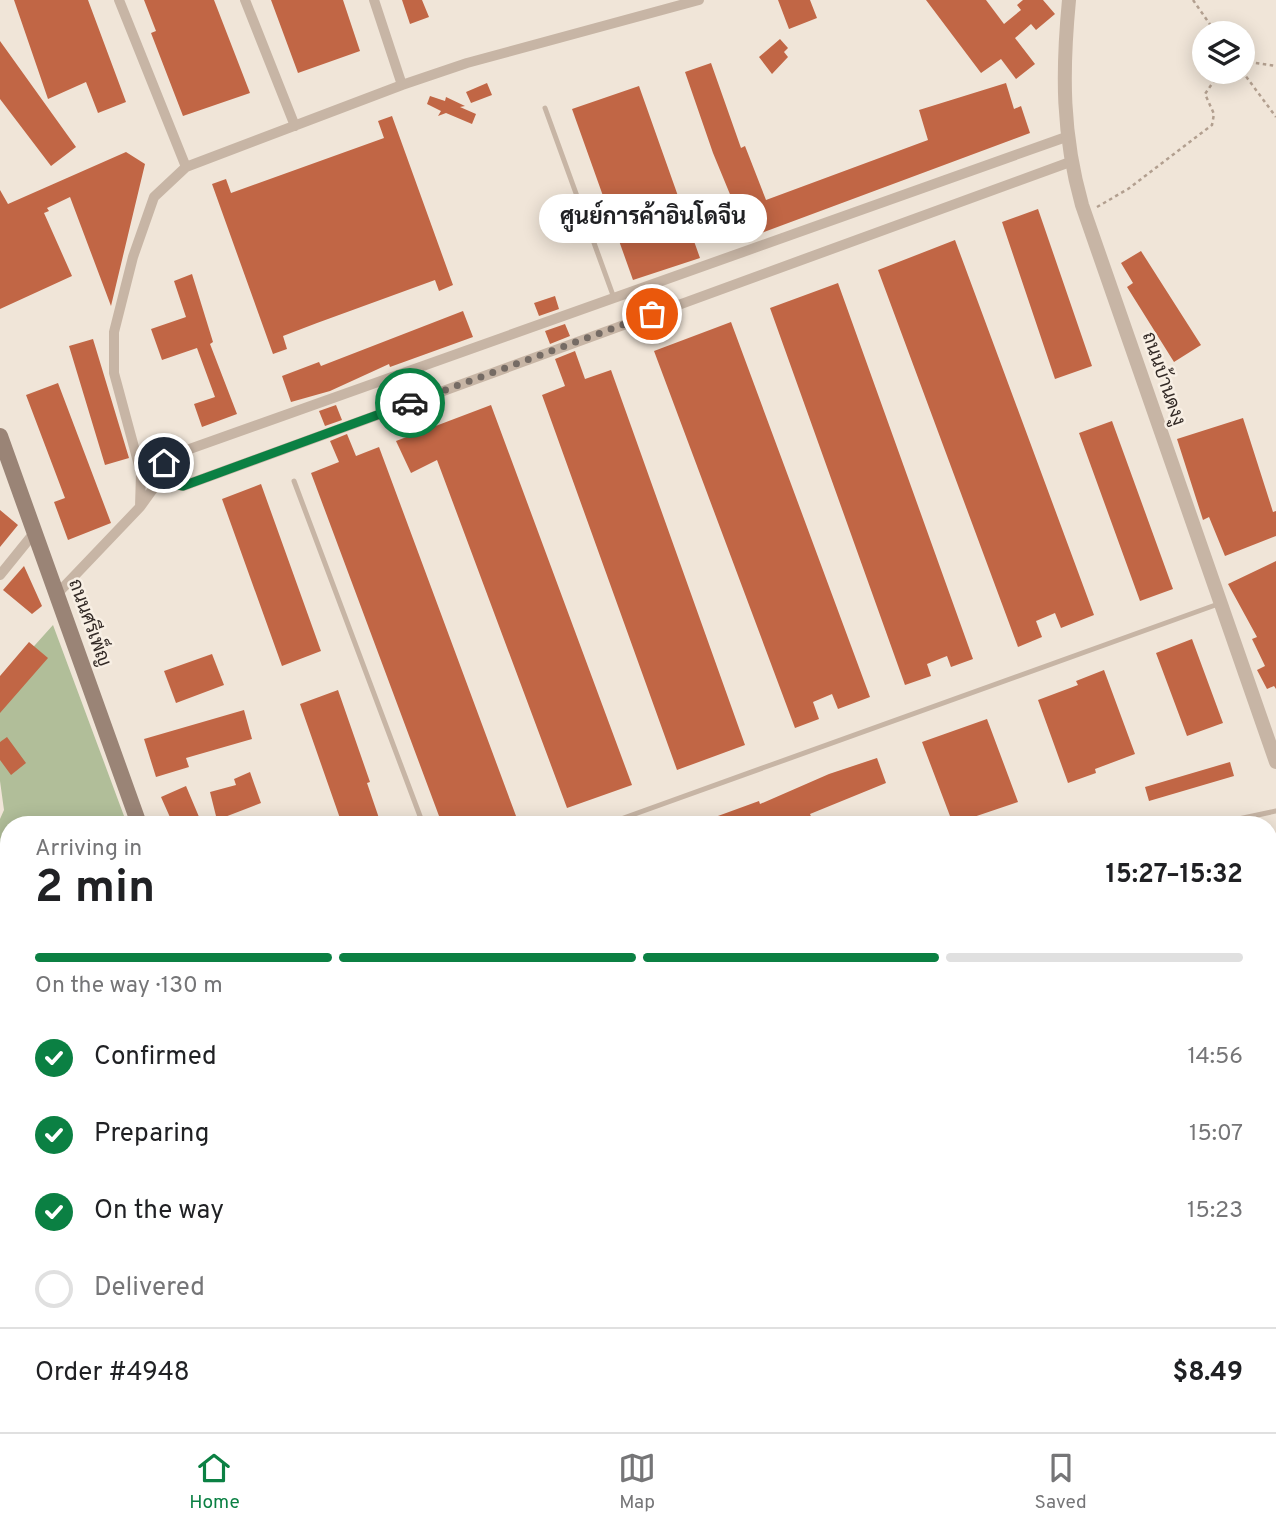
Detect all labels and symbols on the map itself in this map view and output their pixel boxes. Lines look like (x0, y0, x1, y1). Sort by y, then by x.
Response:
callout: ศูนย์การค้าอินโดจีน (538, 195, 766, 244)
pin (622, 284, 682, 344)
street label: ถนนบ้านดงงู (1136, 329, 1191, 429)
courier (375, 368, 445, 438)
pin (134, 433, 194, 493)
street label: ถนนศรีเพ็ญ (62, 575, 119, 670)

